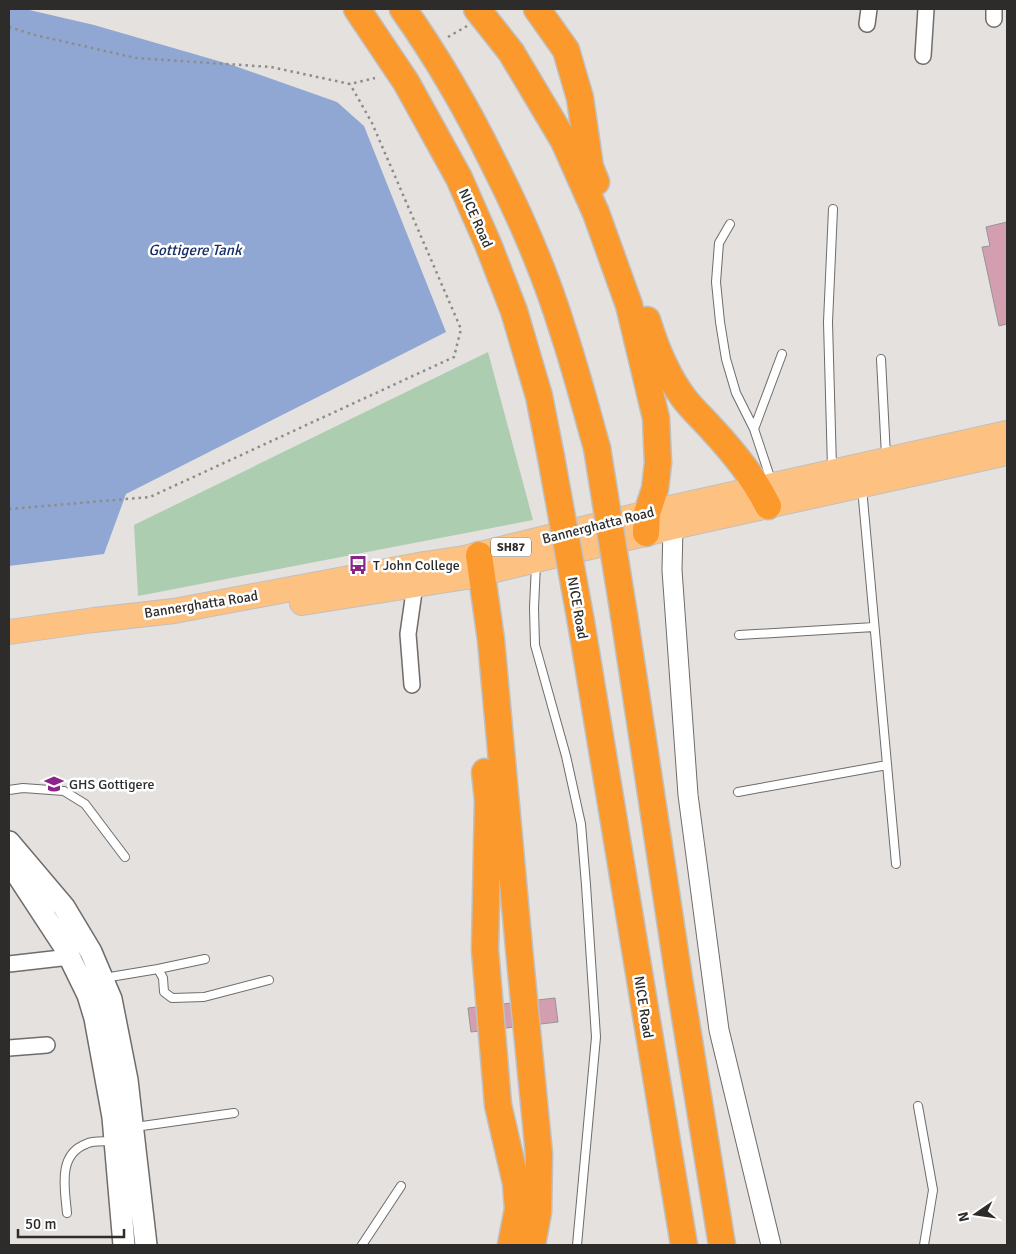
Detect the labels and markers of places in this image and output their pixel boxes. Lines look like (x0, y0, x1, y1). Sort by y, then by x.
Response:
bus stop icon: T John College (347, 554, 369, 576)
place label: T John College (373, 557, 460, 574)
school or university icon: GHS Gottigere (43, 773, 65, 795)
place label: GHS Gottigere (69, 776, 154, 793)

